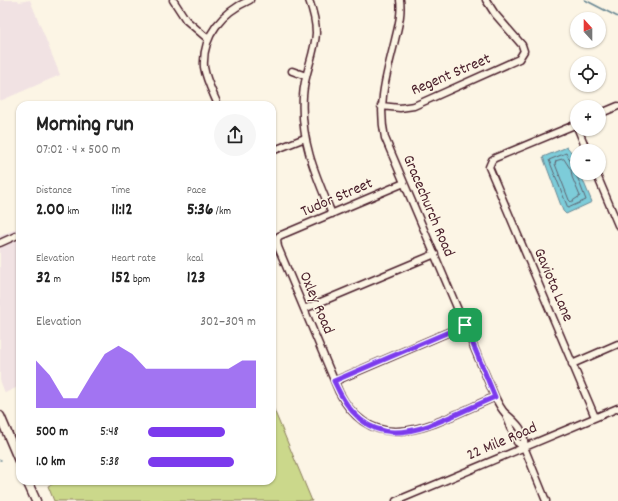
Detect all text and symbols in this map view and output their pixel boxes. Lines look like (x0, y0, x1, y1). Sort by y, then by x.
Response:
north arrow (570, 12, 606, 48)
map controls (570, 12, 606, 180)
street label: Regent Street (408, 48, 495, 102)
button: locate (570, 56, 606, 92)
button: + (570, 100, 606, 136)
text: Morning run (36, 110, 134, 141)
button: share (214, 114, 256, 156)
text: 07:02 · 4 × 500 m (36, 141, 120, 160)
button: − (570, 144, 606, 180)
street label: Gracechurch Road (396, 151, 460, 261)
street label: Tudor Street (297, 172, 377, 224)
text: Distance (36, 183, 72, 199)
text: Time (111, 183, 130, 199)
text: Pace (187, 183, 206, 199)
text: 2.00 (36, 199, 65, 223)
text: 11:12 (111, 199, 133, 223)
text: 5:36 (187, 199, 213, 223)
text: km (65, 204, 79, 220)
text: /km (213, 204, 231, 220)
street label: Gaviota Lane (527, 245, 579, 325)
text: Elevation (36, 251, 74, 267)
text: Heart rate (111, 251, 156, 267)
text: kcal (187, 251, 203, 267)
text: 32 (36, 267, 51, 291)
text: 152 (111, 267, 130, 291)
text: 123 (187, 267, 205, 291)
street label: Oxley Road (293, 268, 339, 338)
text: m (51, 272, 61, 288)
text: bpm (130, 272, 150, 288)
pin (448, 308, 482, 342)
text: Elevation (36, 313, 81, 332)
text: 302–309 m (200, 313, 256, 332)
icon: arrive (454, 314, 476, 336)
street label: 22 Mile Road (463, 417, 541, 467)
text: 500 m (36, 423, 68, 442)
text: 5:48 (100, 423, 119, 442)
text: 1.0 km (36, 453, 65, 472)
text: 5:38 (100, 453, 119, 472)

